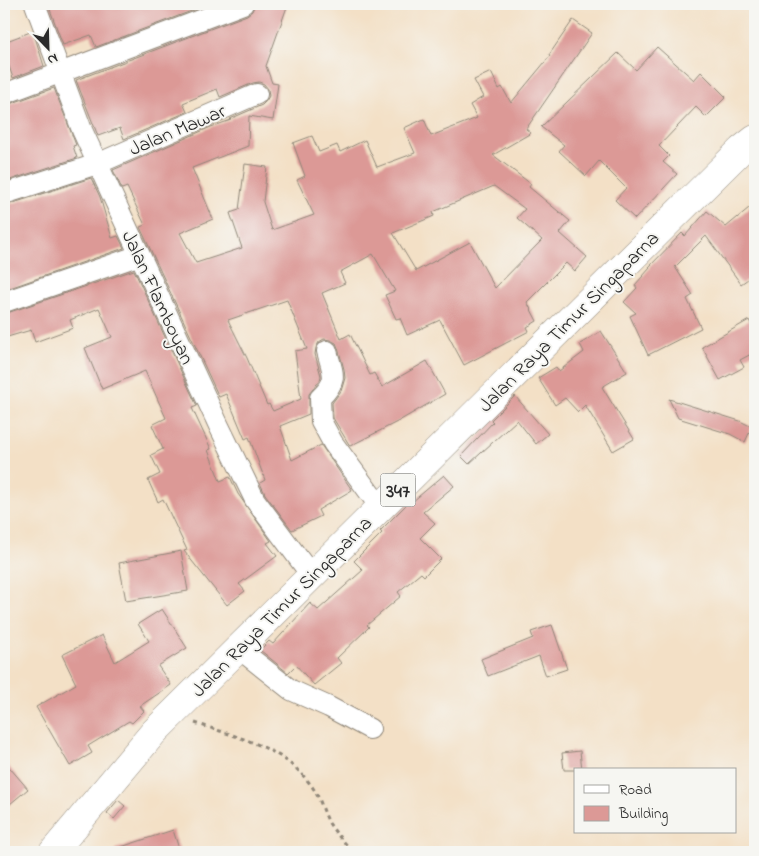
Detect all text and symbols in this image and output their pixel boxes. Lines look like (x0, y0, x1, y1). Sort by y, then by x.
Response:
north arrow (22, 22, 72, 72)
text: N (44, 47, 61, 70)
street label: Jalan Mawar (125, 98, 232, 165)
street label: Jalan Raya Timur Singaparna (472, 225, 668, 421)
street label: Jalan Flamboyan (113, 226, 201, 370)
road number: 347 (380, 474, 416, 506)
street label: Jalan Raya Timur Singaparna (185, 510, 381, 706)
legend (574, 768, 736, 834)
text: Road (619, 779, 652, 801)
text: Building (618, 803, 668, 826)

